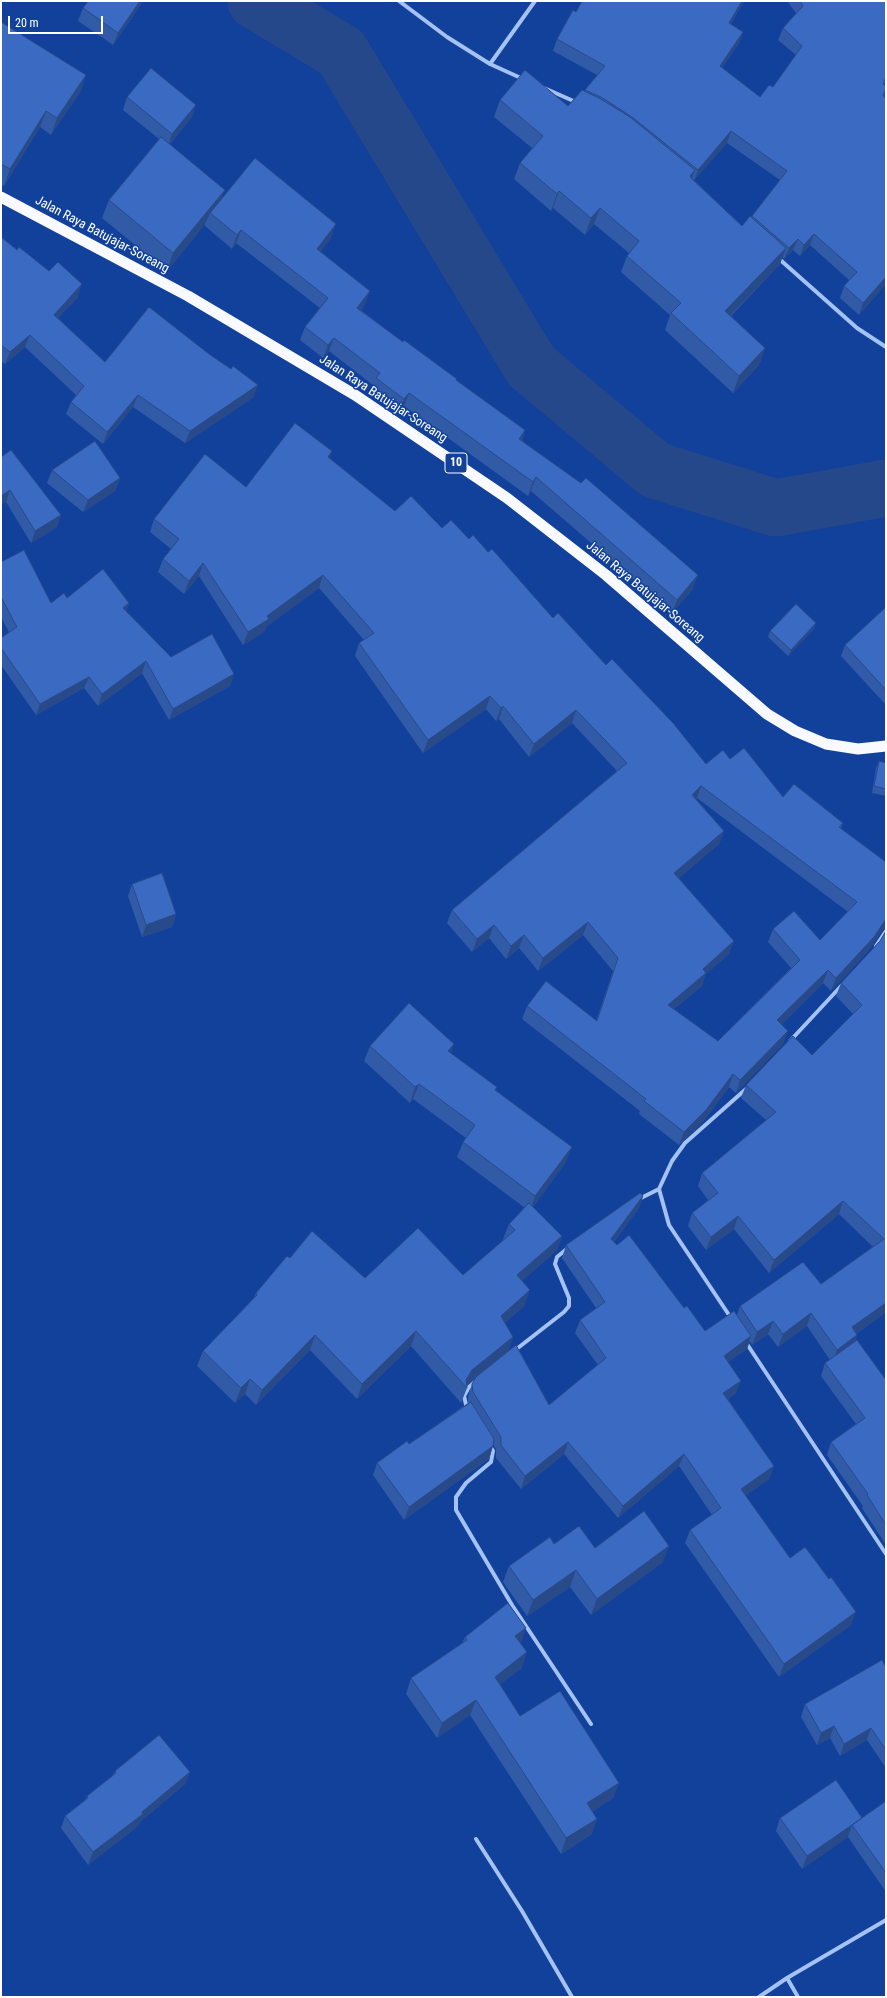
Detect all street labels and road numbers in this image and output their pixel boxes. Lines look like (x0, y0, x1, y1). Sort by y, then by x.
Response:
street label: Jalan Raya Batujajar-Soreang (32, 193, 172, 277)
street label: Jalan Raya Batujajar-Soreang (316, 352, 450, 446)
road number: 10 (445, 453, 467, 473)
street label: Jalan Raya Batujajar-Soreang (583, 538, 707, 646)

